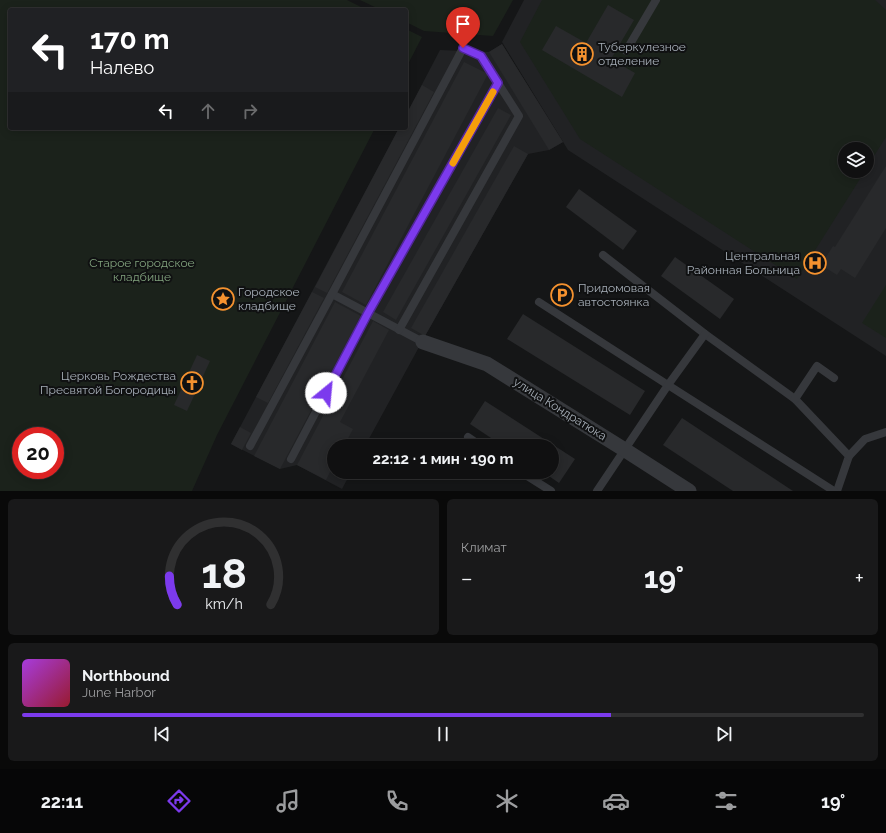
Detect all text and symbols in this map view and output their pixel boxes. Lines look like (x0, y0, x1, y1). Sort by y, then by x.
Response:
pin (446, 7.0, 480, 48)
icon: arrive (452, 13, 474, 35)
text: 170 m (90, 23, 170, 56)
icon: left (24, 24, 76, 76)
place label: Туберкулезное отделение (598, 40, 686, 68)
building icon: Туберкулезное отделение (569, 41, 595, 67)
text: Налево (90, 57, 154, 78)
icon: left (155, 100, 177, 122)
icon: ahead (197, 100, 219, 122)
icon: right (239, 100, 261, 122)
map controls (838, 142, 874, 178)
button: layers (838, 142, 874, 178)
place label: Центральная Районная Больница (687, 249, 800, 277)
hospital icon: Центральная Районная Больница (802, 250, 828, 276)
park label: Старое городское кладбище (89, 256, 195, 284)
place label: Придомовая автостоянка (578, 281, 650, 309)
parking icon: Придомовая автостоянка (549, 282, 575, 308)
place label: Городское кладбище (238, 285, 300, 313)
place icon: Городское кладбище (210, 286, 236, 312)
place label: Церковь Рождества Пресвятой Богородицы (40, 369, 176, 397)
church icon: Церковь Рождества Пресвятой Богородицы (179, 370, 205, 396)
position arrow (305, 372, 347, 414)
street label: улица Кондратюка (511, 375, 609, 443)
speed limit sign: 20 (12, 427, 64, 479)
text: 22:12 · 1 мин · 190 m (373, 450, 513, 468)
text: Климат (461, 540, 507, 555)
text: 18 (201, 549, 246, 598)
text: 19° (644, 560, 684, 595)
text: − (461, 565, 473, 591)
text: + (855, 565, 864, 591)
text: km/h (205, 596, 242, 612)
text: Northbound (82, 667, 170, 685)
text: June Harbor (82, 685, 156, 700)
icon: previous (151, 723, 173, 745)
icon: pause (432, 723, 454, 745)
icon: next (713, 723, 735, 745)
icon: directions (165, 787, 193, 815)
icon: music (274, 787, 302, 815)
icon: phone (383, 787, 411, 815)
icon: climate (493, 787, 521, 815)
icon: car (602, 787, 630, 815)
icon: filters (712, 787, 740, 815)
text: 22:11 (41, 791, 83, 812)
text: 19° (821, 791, 845, 812)

